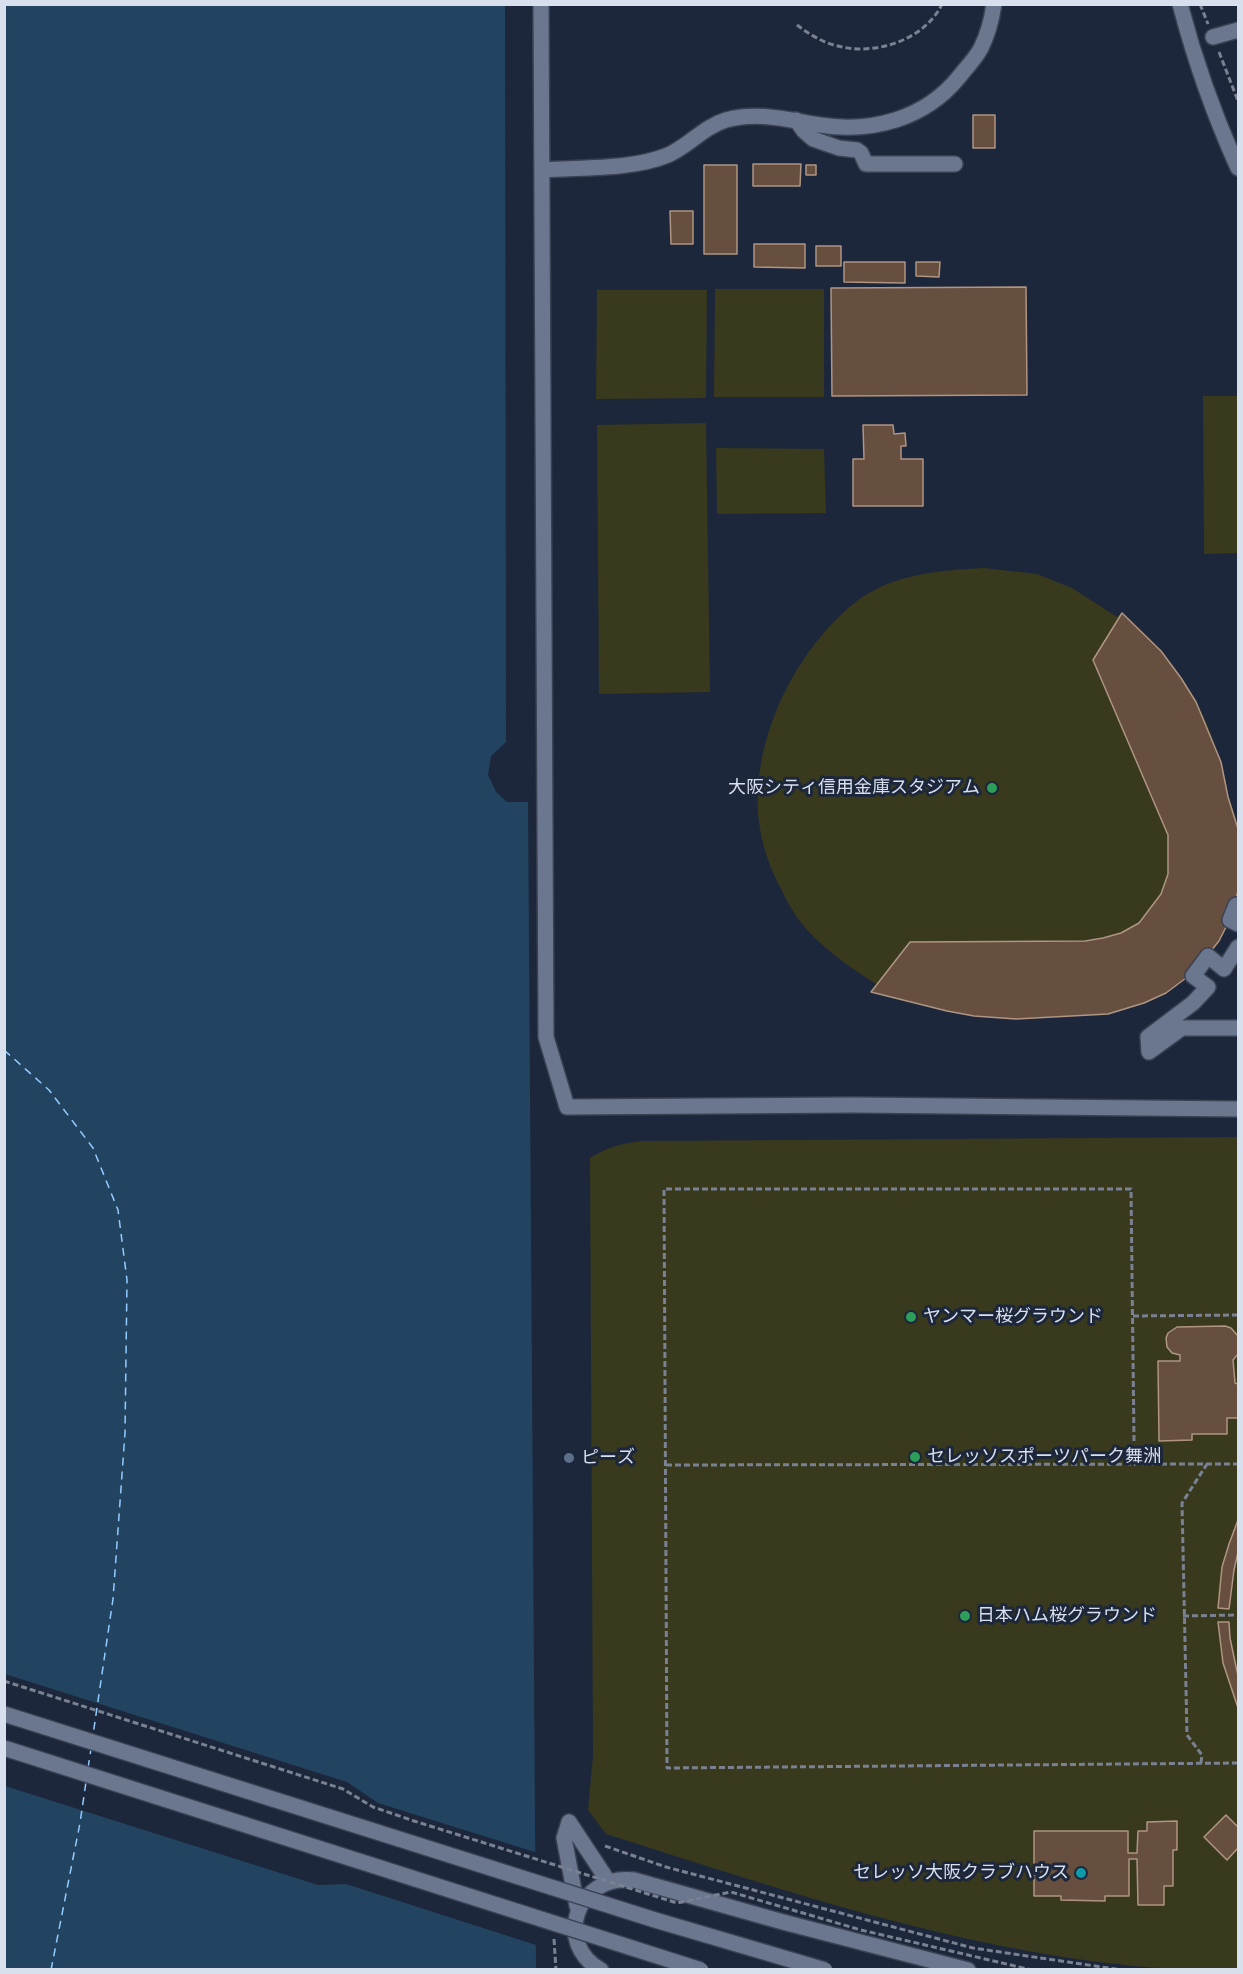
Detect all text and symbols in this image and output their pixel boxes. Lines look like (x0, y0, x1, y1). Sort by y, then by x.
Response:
place label: 大阪シティ信用金庫スタジアム (728, 777, 980, 799)
marker: 大阪シティ信用金庫スタジアム (985, 781, 999, 795)
place label: ヤンマー桜グラウンド (923, 1306, 1103, 1328)
marker: ヤンマー桜グラウンド (904, 1310, 918, 1324)
place label: セレッソスポーツパーク舞洲 (927, 1446, 1161, 1468)
place label: ピーズ (581, 1447, 635, 1469)
marker: セレッソスポーツパーク舞洲 (908, 1450, 922, 1464)
marker: ピーズ (562, 1451, 576, 1465)
place label: 日本ハム桜グラウンド (977, 1605, 1157, 1627)
marker: 日本ハム桜グラウンド (958, 1609, 972, 1623)
place label: セレッソ大阪クラブハウス (853, 1862, 1069, 1884)
marker: セレッソ大阪クラブハウス (1074, 1866, 1088, 1880)

